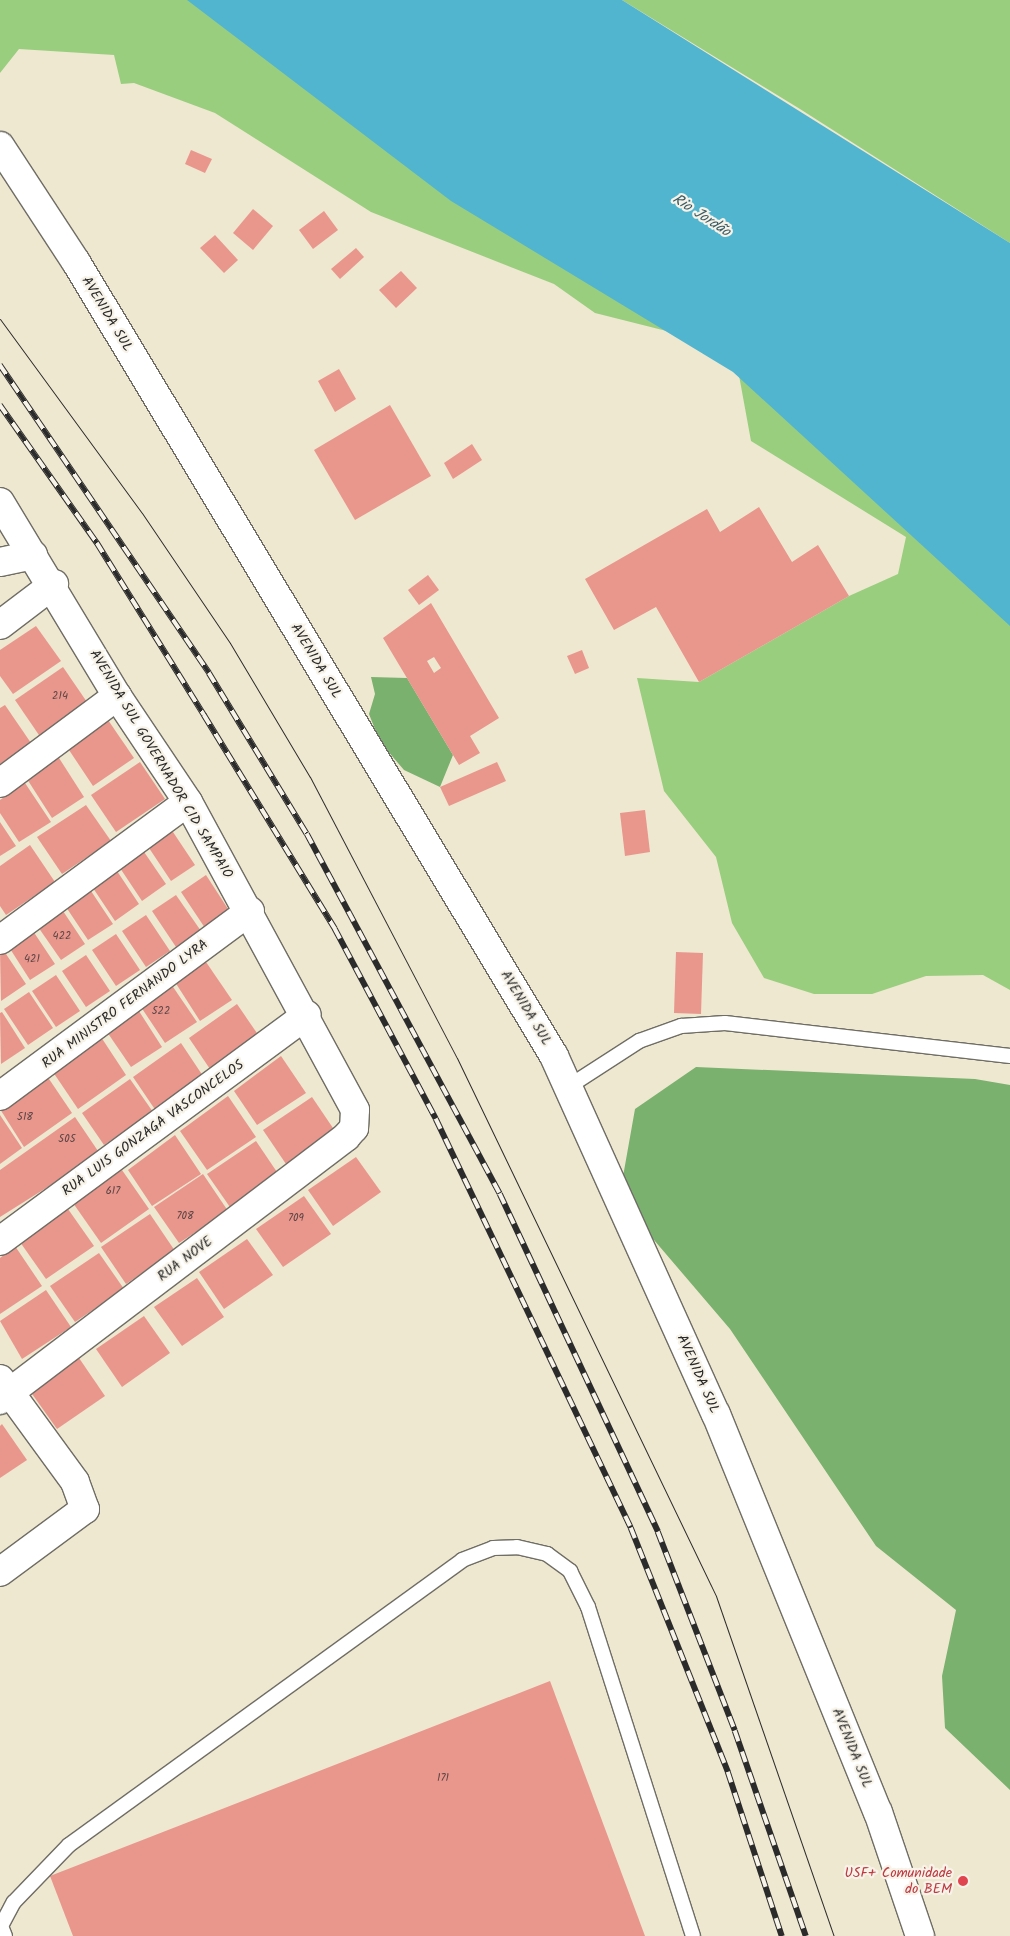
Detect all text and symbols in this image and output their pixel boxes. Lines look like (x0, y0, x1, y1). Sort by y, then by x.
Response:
water label: Rio Jordão (669, 191, 733, 241)
street label: AVENIDA SUL (78, 273, 136, 355)
street label: AVENIDA SUL (287, 620, 345, 702)
street label: AVENIDA SUL GOVERNADOR CID SAMPAIO (86, 647, 236, 881)
house number: 214 (52, 689, 68, 703)
house number: 422 (53, 929, 71, 943)
street label: RUA MINISTRO FERNANDO LYRA (39, 936, 211, 1072)
house number: 421 (24, 952, 40, 966)
street label: AVENIDA SUL (497, 967, 555, 1049)
house number: 522 (152, 1004, 170, 1018)
street label: RUA LUIS GONZAGA VASCONCELOS (59, 1056, 247, 1200)
house number: 518 (17, 1110, 33, 1124)
house number: 505 (58, 1132, 76, 1146)
house number: 617 (106, 1184, 120, 1198)
house number: 708 (176, 1209, 194, 1223)
house number: 709 (288, 1211, 304, 1225)
street label: RUA NOVE (154, 1233, 216, 1285)
street label: AVENIDA SUL (673, 1332, 723, 1416)
street label: AVENIDA SUL (828, 1706, 876, 1790)
house number: 171 (437, 1771, 449, 1785)
place label: USF+ Comunidade do BEM (845, 1865, 952, 1898)
marker: USF+ Comunidade do BEM (956, 1874, 970, 1888)

